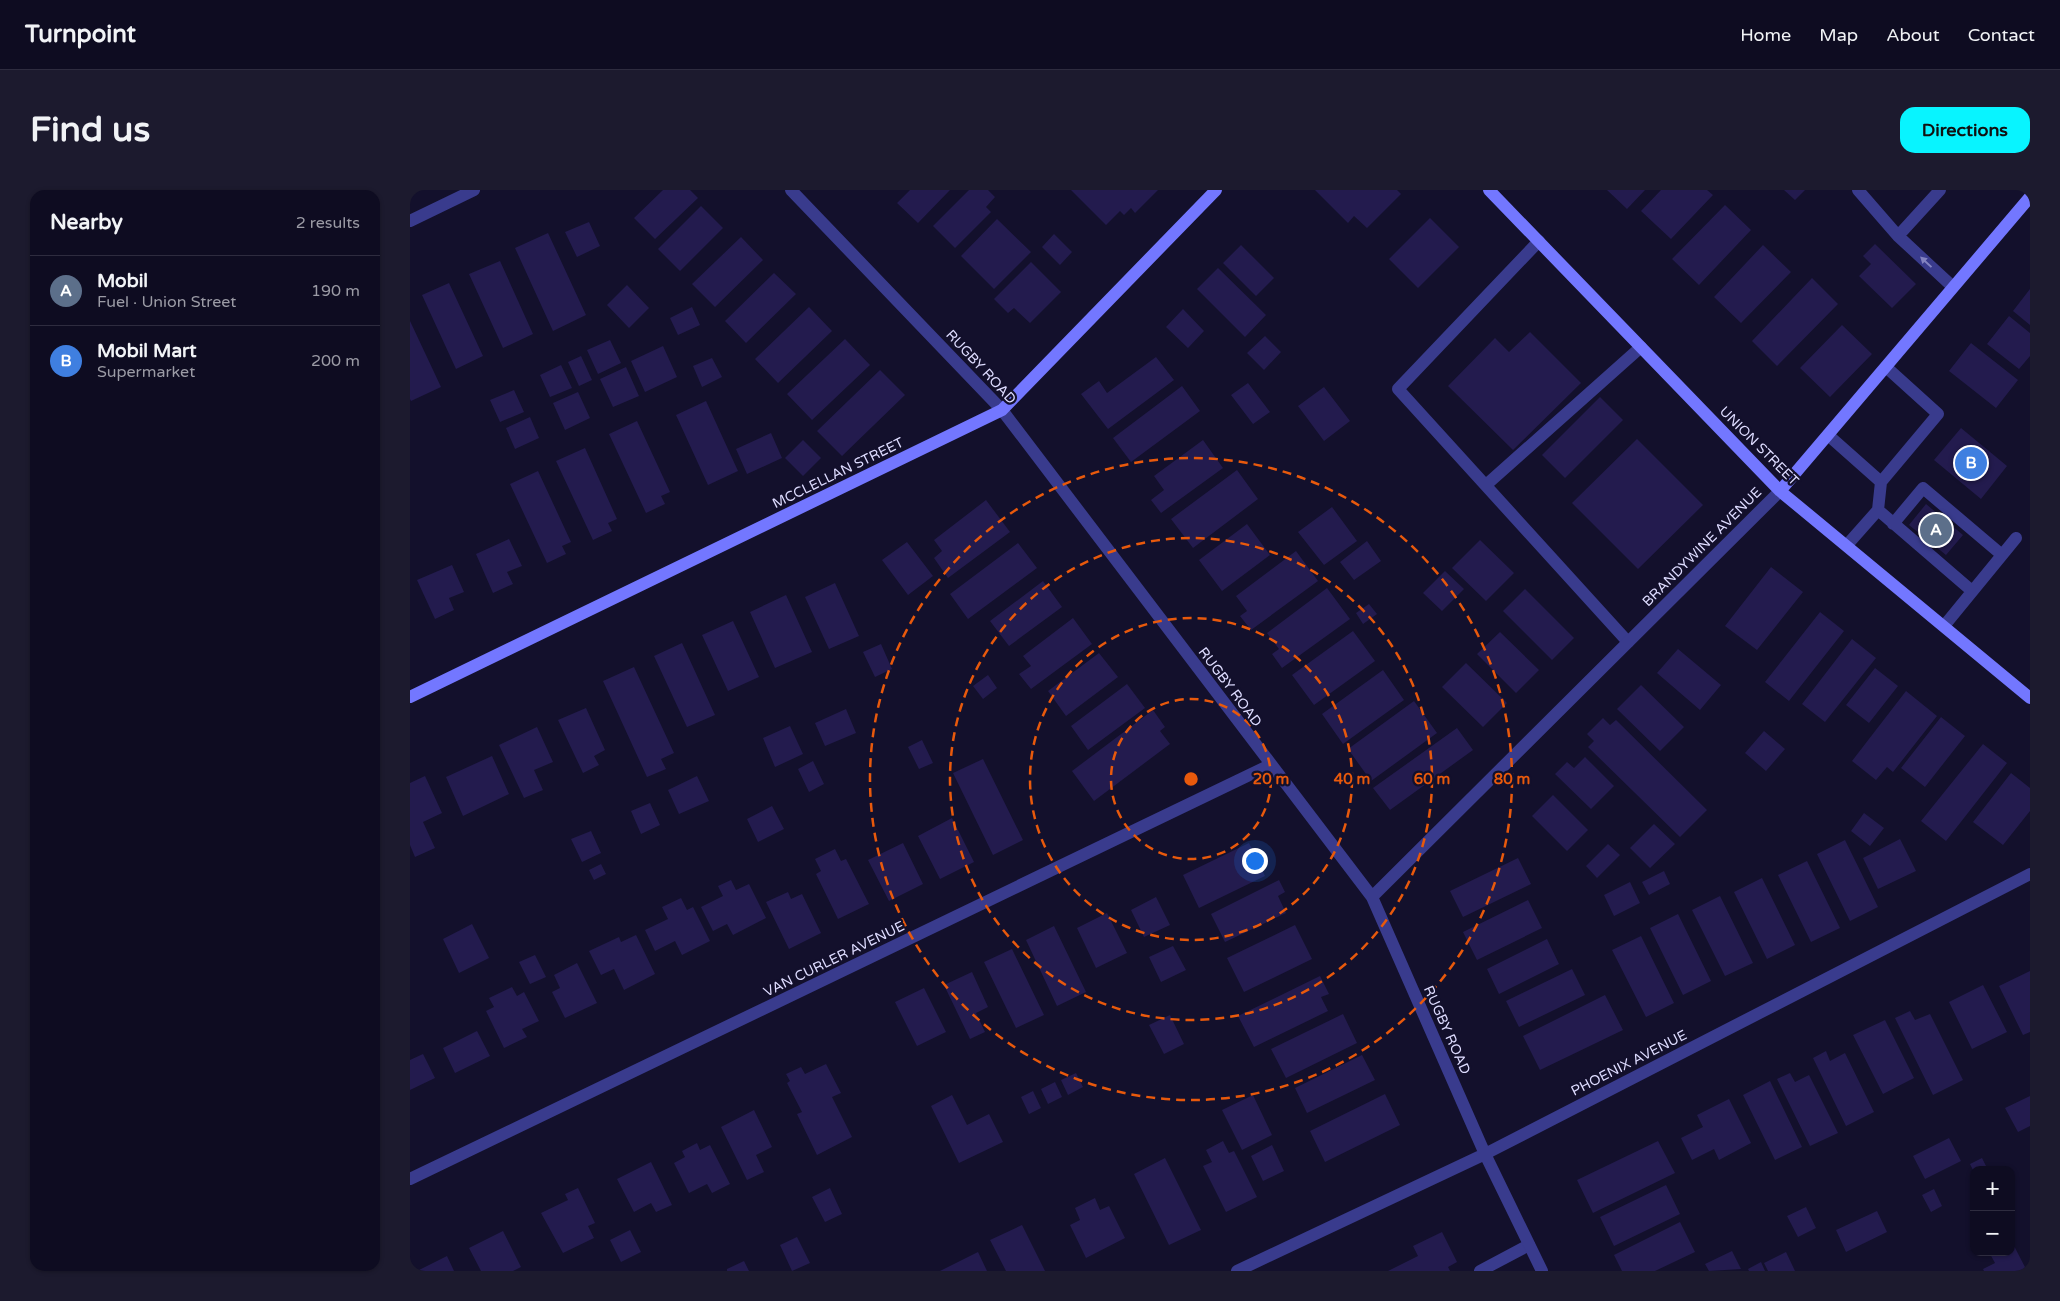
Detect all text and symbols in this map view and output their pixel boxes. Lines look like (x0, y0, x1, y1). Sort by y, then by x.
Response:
text: Turnpoint (25, 20, 136, 49)
text: Home (1740, 24, 1791, 46)
text: Map (1819, 24, 1858, 46)
text: About (1886, 24, 1940, 46)
text: Contact (1968, 24, 2035, 46)
button: Directions (1900, 107, 2030, 153)
text: Find us (30, 109, 150, 151)
text: Nearby (50, 210, 123, 235)
text: 2 results (296, 213, 360, 233)
one-way arrow (1920, 256, 1932, 268)
text: Mobil (97, 270, 148, 292)
text: A (60, 281, 72, 301)
text: 190 m (311, 281, 360, 301)
text: Fuel · Union Street (97, 292, 236, 312)
street label: RUGBY ROAD (942, 326, 1020, 408)
text: Mobil Mart (97, 340, 197, 362)
text: B (60, 351, 72, 371)
text: 200 m (311, 351, 360, 371)
text: Supermarket (97, 362, 195, 382)
street label: UNION STREET (1716, 403, 1802, 489)
street label: MCCLELLAN STREET (770, 434, 907, 512)
pin: B (1955, 444, 1987, 482)
street label: BRANDYWINE AVENUE (1639, 484, 1765, 610)
pin: A (1920, 511, 1952, 549)
street label: RUGBY ROAD (1195, 644, 1265, 730)
centre of rings (1182, 770, 1200, 788)
text: 20 m (1253, 770, 1289, 788)
text: 40 m (1334, 770, 1370, 788)
text: 60 m (1414, 770, 1450, 788)
text: 80 m (1494, 770, 1530, 788)
your location (1242, 848, 1268, 874)
street label: VAN CURLER AVENUE (761, 917, 907, 1001)
street label: RUGBY ROAD (1420, 983, 1474, 1077)
street label: PHOENIX AVENUE (1568, 1026, 1690, 1100)
map controls (1970, 1166, 2015, 1256)
button: + (1970, 1166, 2015, 1211)
button: − (1970, 1211, 2015, 1256)

